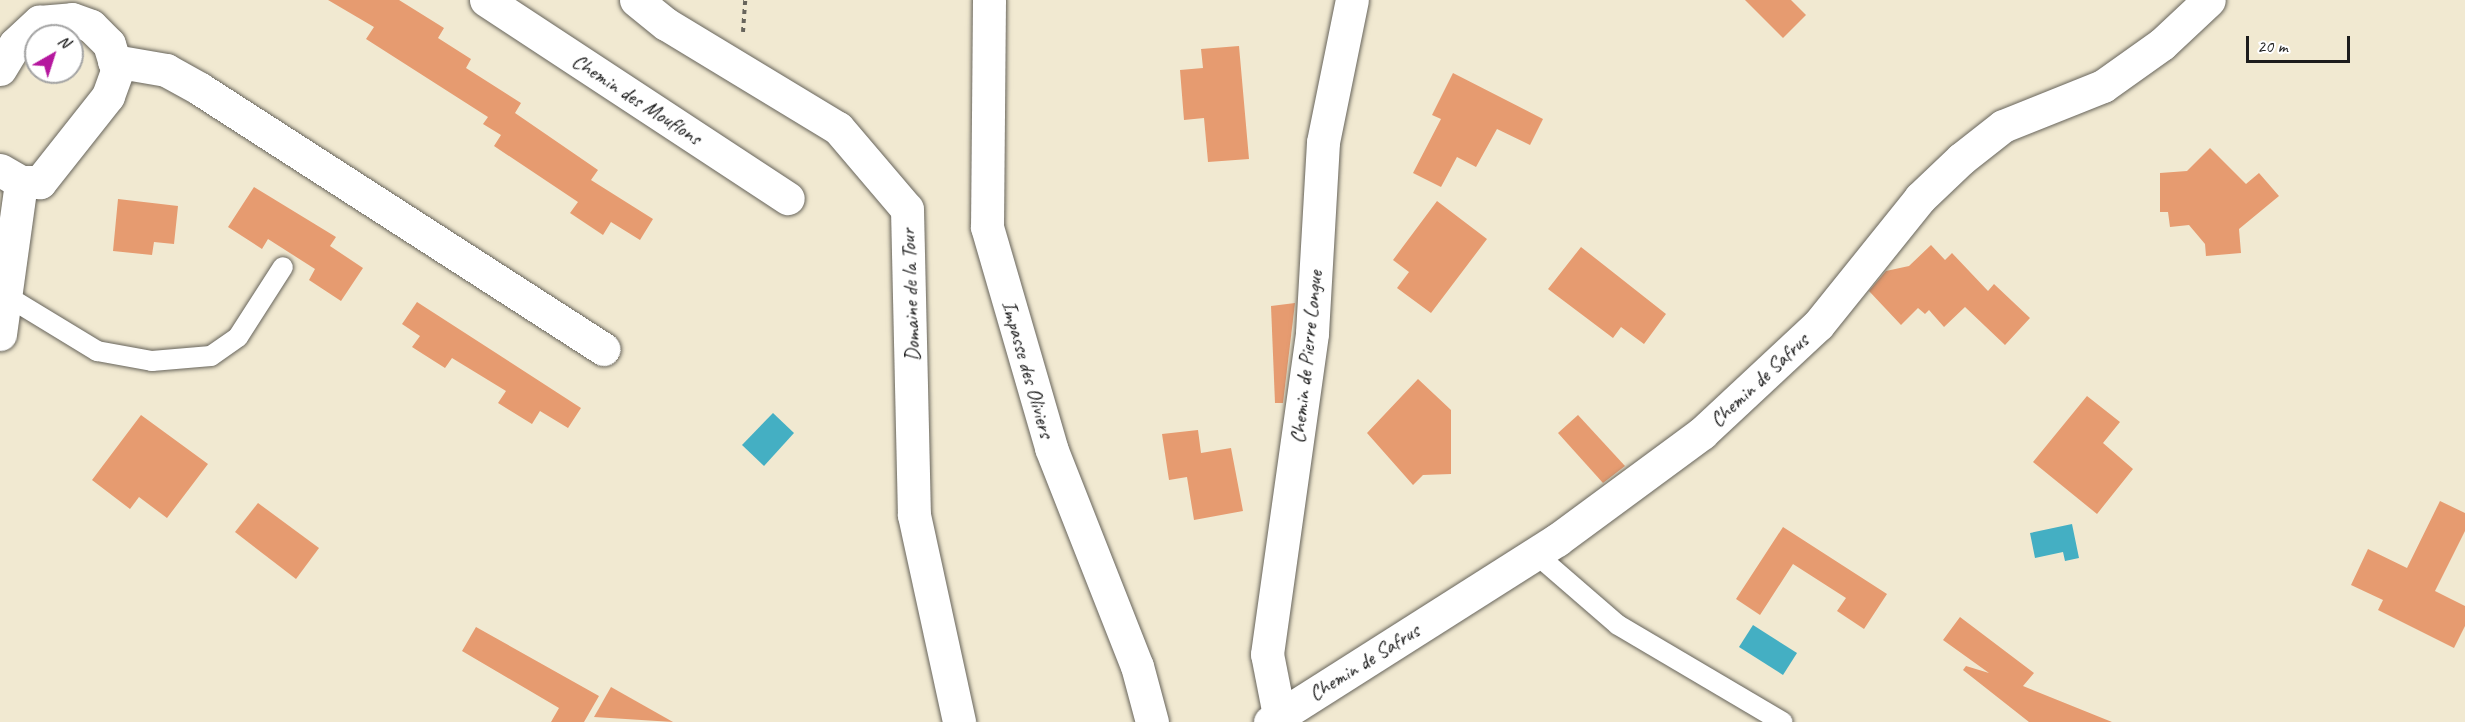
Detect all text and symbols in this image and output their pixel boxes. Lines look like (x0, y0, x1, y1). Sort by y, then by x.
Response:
north arrow (24, 24, 84, 84)
scale bar (2249, 24, 2352, 62)
text: N (54, 31, 74, 52)
text: 20 m (2257, 35, 2288, 57)
street label: Chemin des Mouflons (568, 48, 706, 150)
street label: Domaine de la Tour (895, 228, 925, 362)
street label: Chemin de Pierre Longue (1284, 269, 1328, 445)
street label: Impasse des Oliviers (996, 297, 1060, 441)
street label: Chemin de Safrus (1704, 328, 1814, 432)
street label: Chemin de Safrus (1304, 618, 1424, 706)

